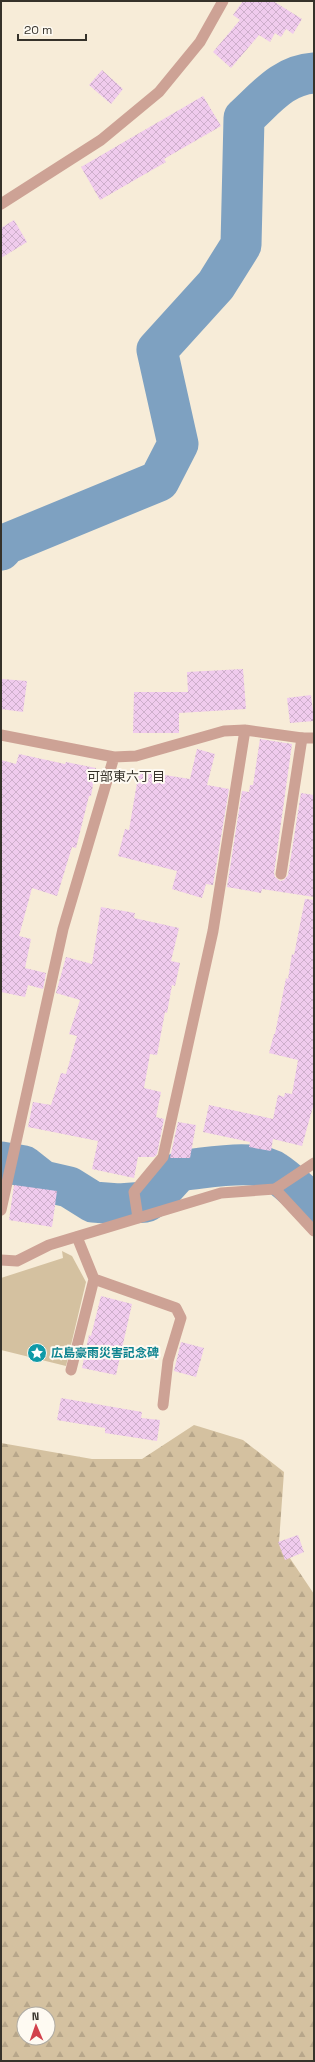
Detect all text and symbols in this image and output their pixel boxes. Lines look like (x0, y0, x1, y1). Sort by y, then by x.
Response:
scale bar (18, 16, 86, 42)
text: 20 m (24, 22, 52, 38)
district label: 可部東六丁目 (87, 768, 165, 785)
place icon: 広島豪雨災害記念碑 (26, 1342, 48, 1364)
place label: 広島豪雨災害記念碑 (51, 1345, 159, 1361)
north arrow (16, 2006, 56, 2046)
text: N (32, 2009, 40, 2023)

